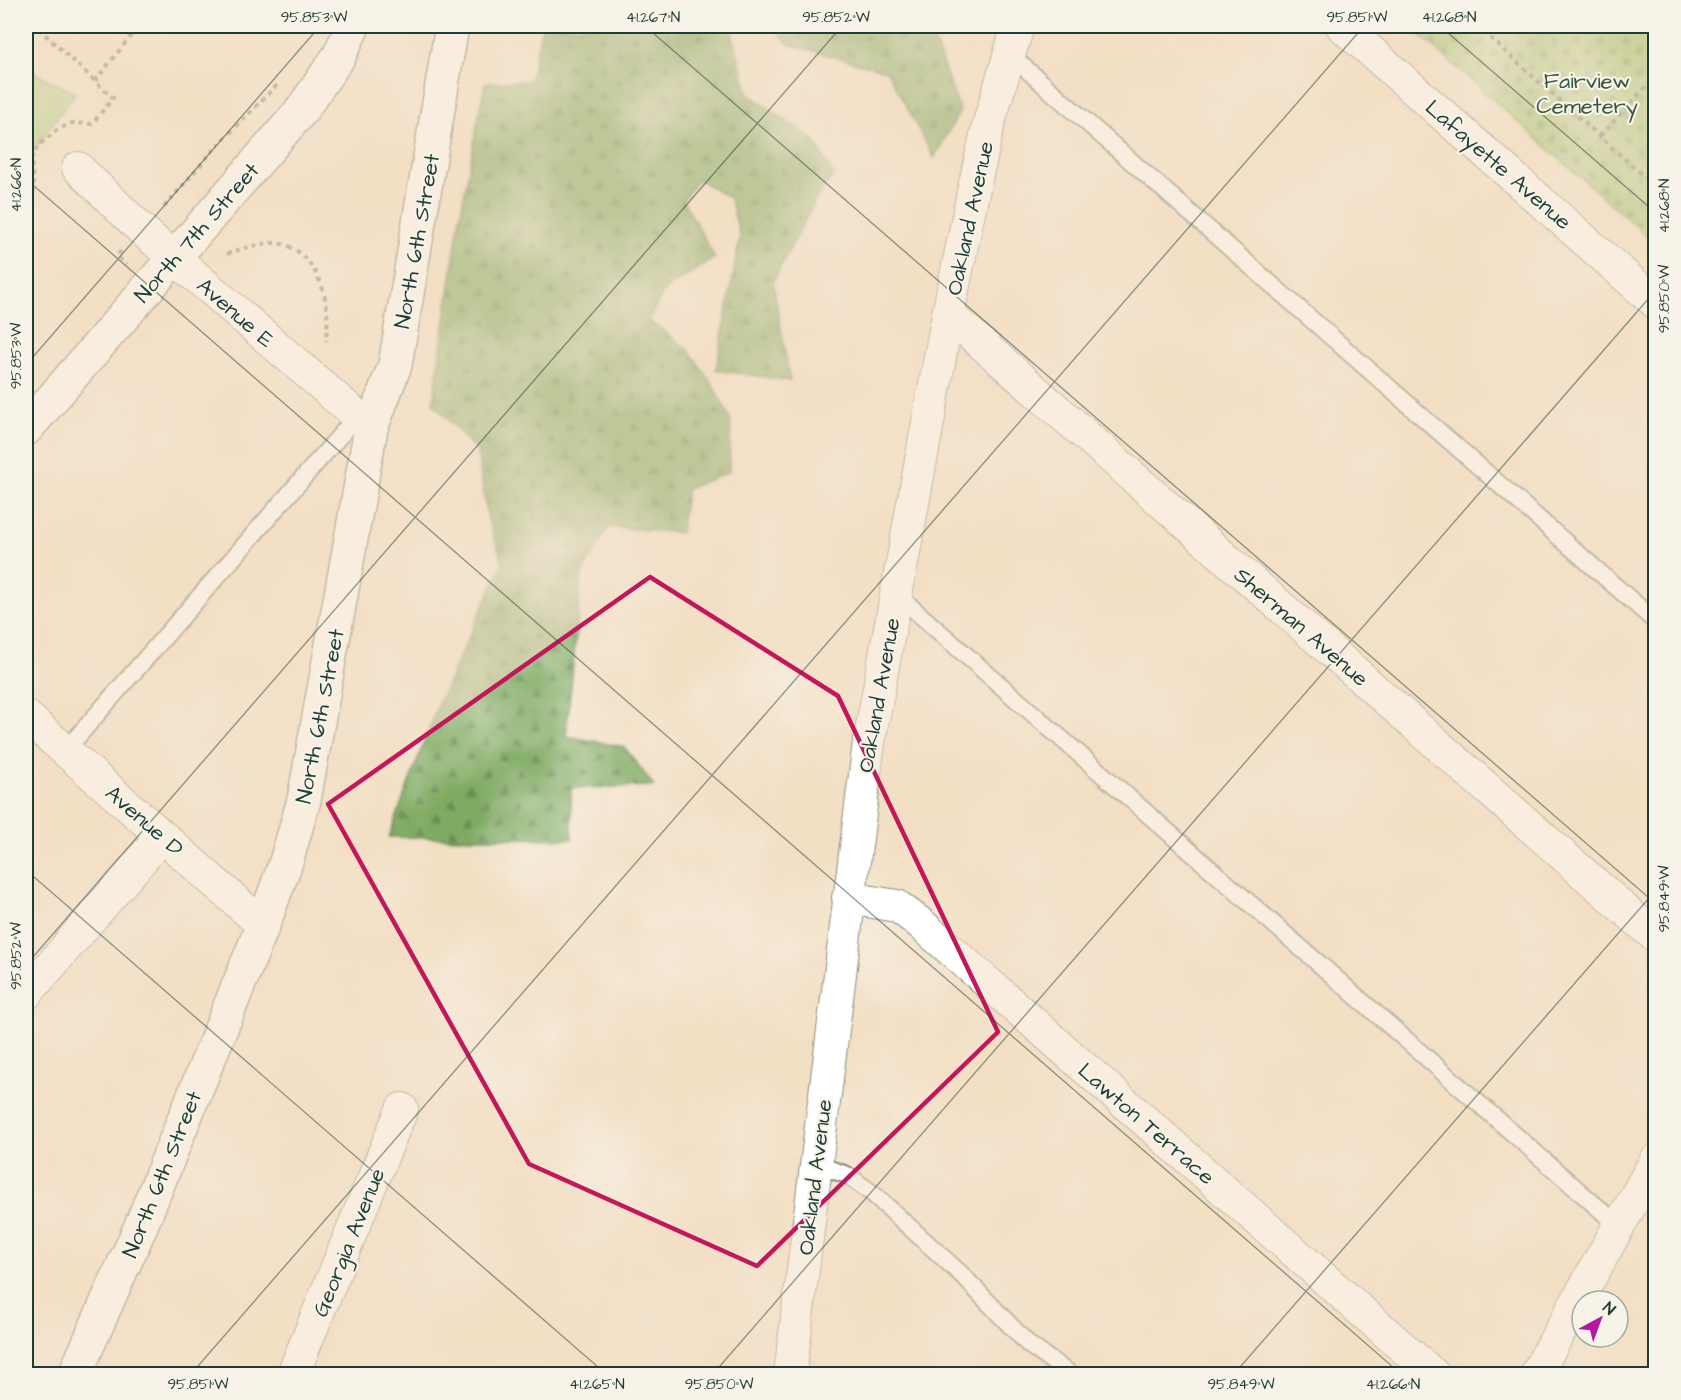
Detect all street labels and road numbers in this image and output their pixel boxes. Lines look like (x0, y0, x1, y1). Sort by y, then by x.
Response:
street label: Lafayette Avenue (1418, 93, 1578, 238)
street label: Oakland Avenue (939, 138, 1002, 298)
street label: North 6th Street (387, 151, 448, 331)
street label: North 7th Street (127, 156, 267, 310)
street label: Avenue E (190, 271, 280, 355)
street label: Sherman Avenue (1227, 560, 1375, 694)
street label: Oakland Avenue (851, 615, 908, 775)
street label: North 6th Street (288, 626, 353, 806)
street label: Avenue D (98, 778, 190, 864)
street label: Lawton Terrace (1071, 1056, 1221, 1192)
street label: North 6th Street (115, 1087, 210, 1263)
street label: Oakland Avenue (791, 1097, 840, 1257)
street label: Georgia Avenue (305, 1164, 394, 1322)

